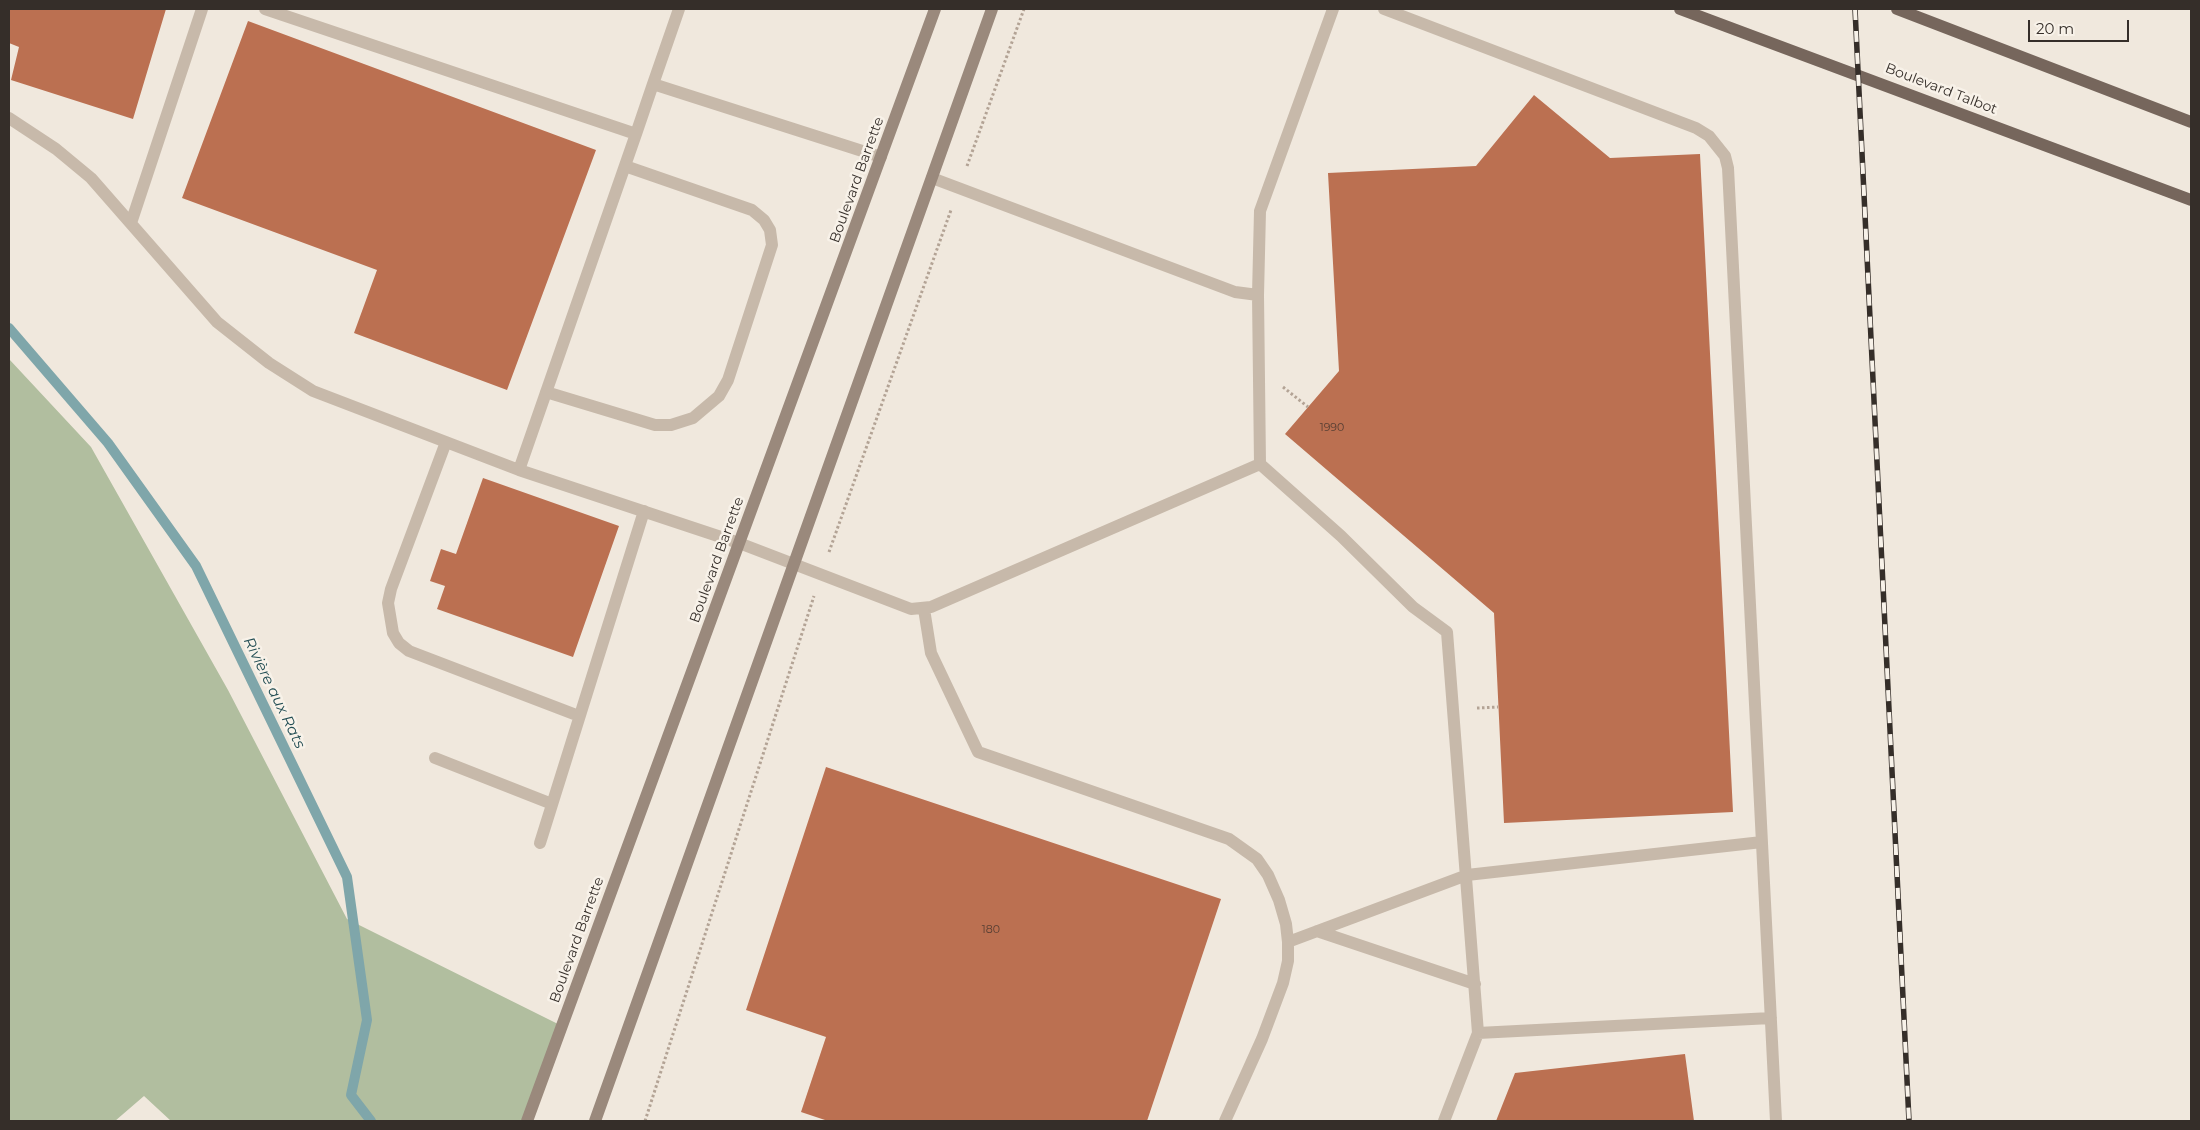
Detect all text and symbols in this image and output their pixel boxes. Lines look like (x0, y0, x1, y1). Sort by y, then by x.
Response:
scale bar (2030, 10, 2131, 42)
text: 20 m (2036, 19, 2074, 38)
street label: Boulevard Talbot (1883, 60, 1999, 118)
street label: Boulevard Barrette (826, 115, 888, 245)
house number: 1990 (1320, 421, 1344, 435)
street label: Boulevard Barrette (686, 495, 748, 625)
water label: Rivière aux Rats (239, 634, 309, 752)
street label: Boulevard Barrette (546, 875, 608, 1005)
house number: 180 (982, 923, 1000, 937)

